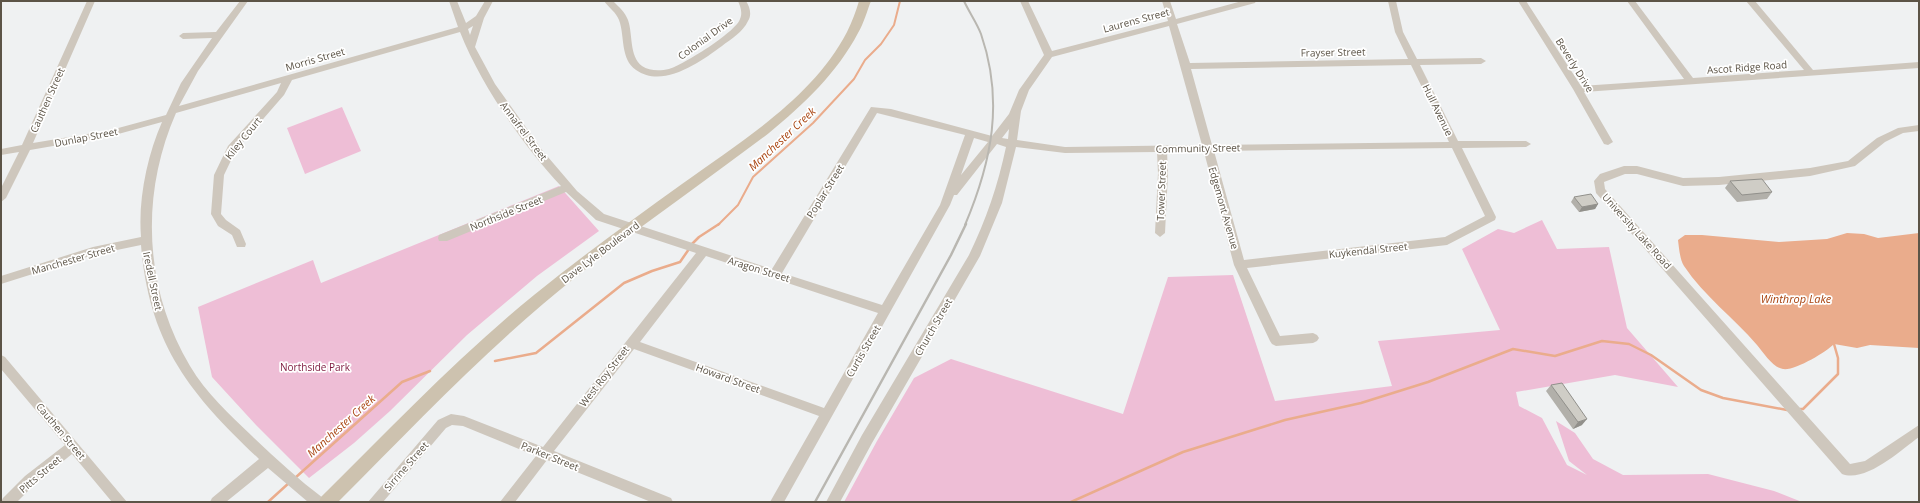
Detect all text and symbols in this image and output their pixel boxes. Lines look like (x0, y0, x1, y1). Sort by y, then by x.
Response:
street label: Laurens Street (1101, 4, 1171, 36)
street label: Colonial Drive (675, 13, 736, 63)
street label: Beverly Drive (1553, 35, 1597, 95)
street label: Morris Street (284, 44, 347, 74)
street label: Frayser Street (1300, 44, 1366, 60)
street label: Ascot Ridge Road (1706, 57, 1788, 77)
street label: Cauthen Street (26, 65, 68, 135)
street label: Hull Avenue (1419, 82, 1457, 139)
street label: Annafrel Street (497, 99, 551, 164)
water label: Manchester Creek (745, 103, 819, 174)
street label: Kiley Court (222, 114, 265, 162)
street label: Dunlap Street (53, 124, 119, 150)
street label: Community Street (1156, 140, 1241, 156)
street label: Poplar Street (803, 161, 847, 221)
street label: Tower Street (1153, 161, 1169, 221)
street label: Edgemont Avenue (1206, 165, 1243, 251)
street label: University Lake Road (1599, 190, 1675, 272)
street label: Northside Street (468, 192, 545, 234)
street label: Dave Lyle Boulevard (558, 218, 642, 286)
street label: Kuykendal Street (1328, 239, 1408, 261)
street label: Manchester Street (30, 240, 117, 278)
street label: Iredell Street (140, 250, 166, 312)
street label: Aragon Street (726, 253, 792, 285)
water label: Winthrop Lake (1761, 291, 1832, 306)
street label: Church Street (911, 295, 955, 358)
street label: Curtis Street (842, 322, 884, 380)
street label: West Roy Street (576, 342, 632, 409)
park label: Northside Park (280, 360, 351, 374)
street label: Howard Street (694, 360, 762, 396)
water label: Manchester Creek (303, 391, 378, 460)
street label: Cauthen Street (33, 400, 89, 463)
street label: Sirrine Street (381, 438, 432, 494)
street label: Parker Street (519, 438, 581, 474)
street label: Pitts Street (16, 452, 64, 496)

